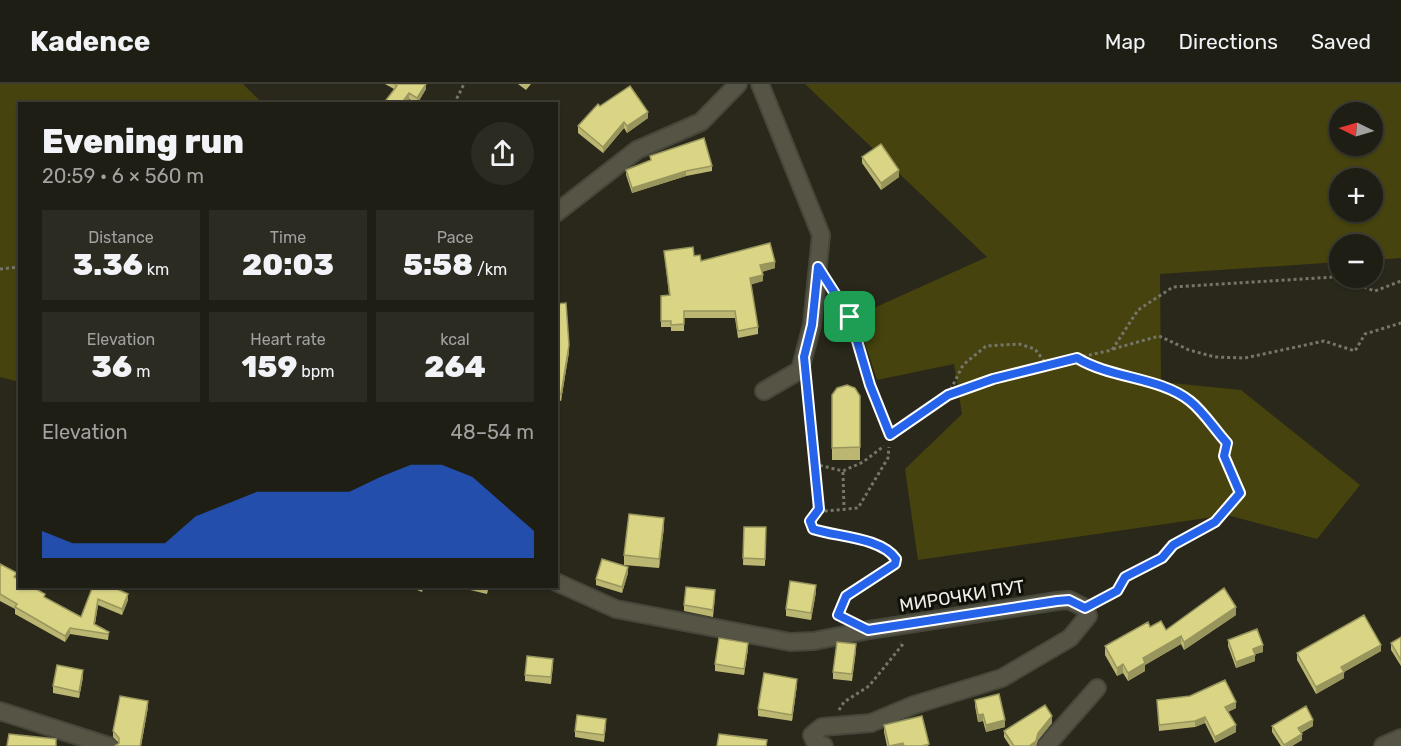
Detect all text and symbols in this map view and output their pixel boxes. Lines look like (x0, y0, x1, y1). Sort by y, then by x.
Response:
text: Kadence (30, 25, 150, 58)
text: Map (1105, 29, 1146, 54)
text: Directions (1179, 29, 1278, 54)
text: Saved (1311, 29, 1371, 54)
north arrow (1329, 102, 1383, 156)
map controls (1329, 102, 1383, 288)
text: Evening run (42, 122, 244, 161)
button: share (471, 122, 534, 185)
text: 20:59 · 6 × 560 m (42, 164, 204, 188)
button: + (1329, 168, 1383, 222)
text: Distance (88, 228, 154, 247)
text: Time (270, 228, 306, 247)
text: Pace (437, 228, 473, 247)
button: − (1329, 234, 1383, 288)
text: 3.36 (73, 247, 143, 283)
text: 20:03 (242, 247, 334, 283)
text: 5:58 (403, 247, 473, 283)
text: km (143, 260, 169, 279)
text: /km (473, 260, 507, 279)
pin (824, 291, 875, 342)
icon: arrive (833, 300, 866, 333)
text: Elevation (87, 330, 155, 349)
text: Heart rate (250, 330, 326, 349)
text: kcal (440, 330, 470, 349)
text: 36 (92, 349, 132, 385)
text: 159 (242, 349, 297, 385)
text: 264 (424, 349, 486, 385)
text: m (132, 362, 150, 381)
text: bpm (297, 362, 334, 381)
text: Elevation (42, 420, 128, 444)
text: 48–54 m (451, 420, 534, 444)
street label: МИРОЧКИ ПУТ (898, 575, 1026, 617)

